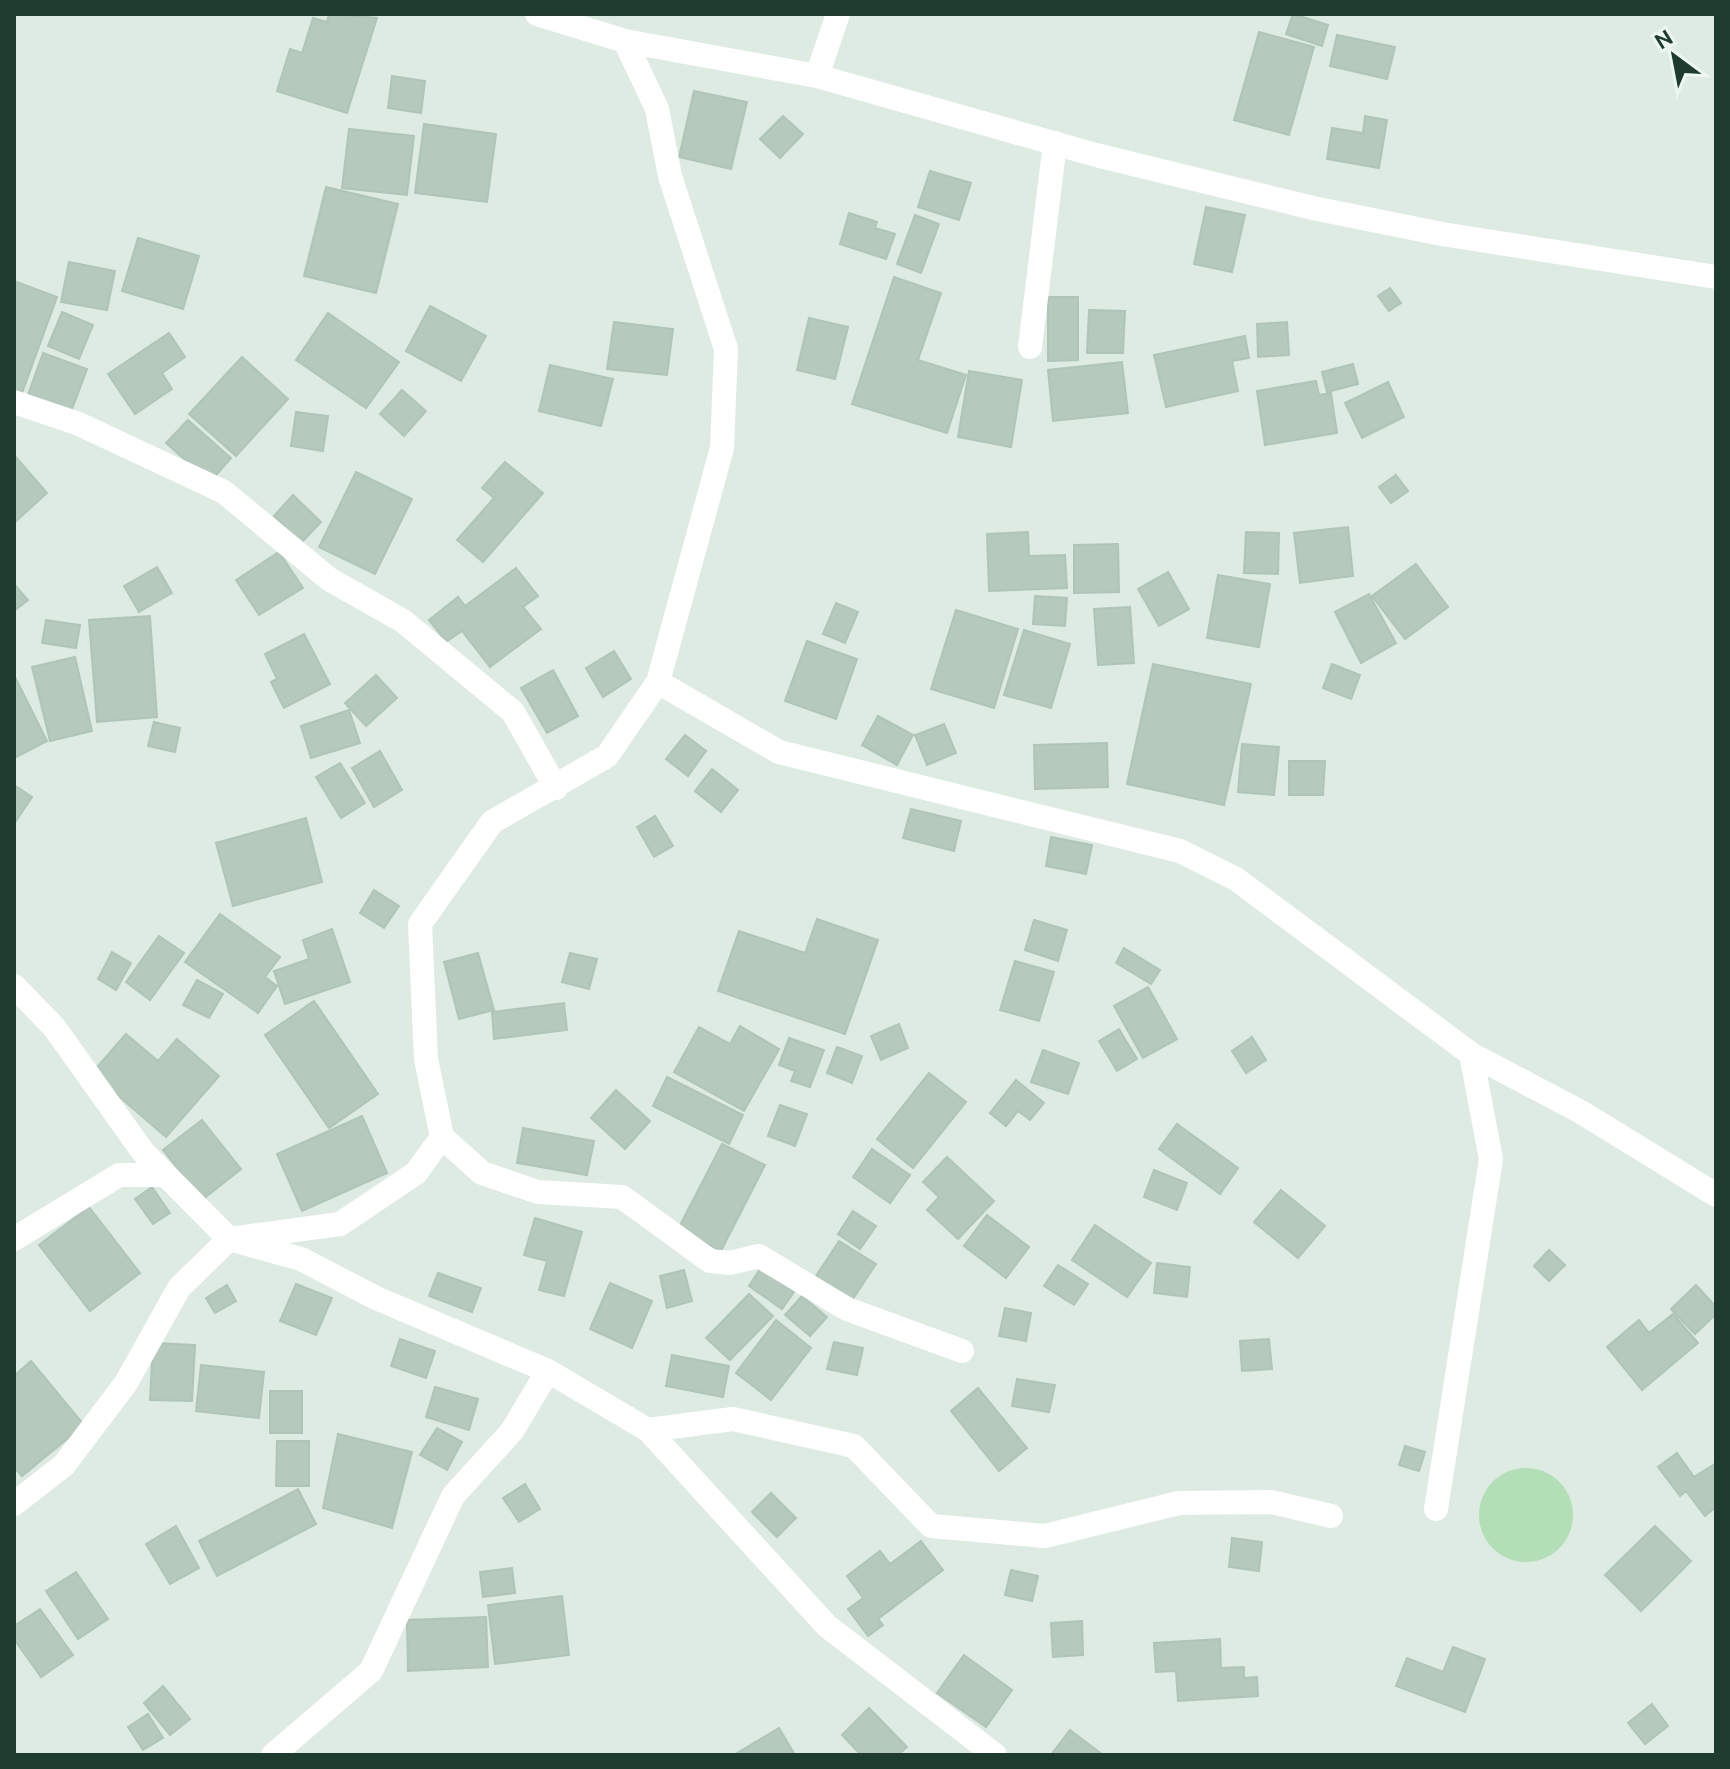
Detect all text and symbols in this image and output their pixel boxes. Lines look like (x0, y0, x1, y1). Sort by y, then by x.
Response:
north arrow (1634, 16, 1714, 96)
text: N (1650, 24, 1677, 54)

